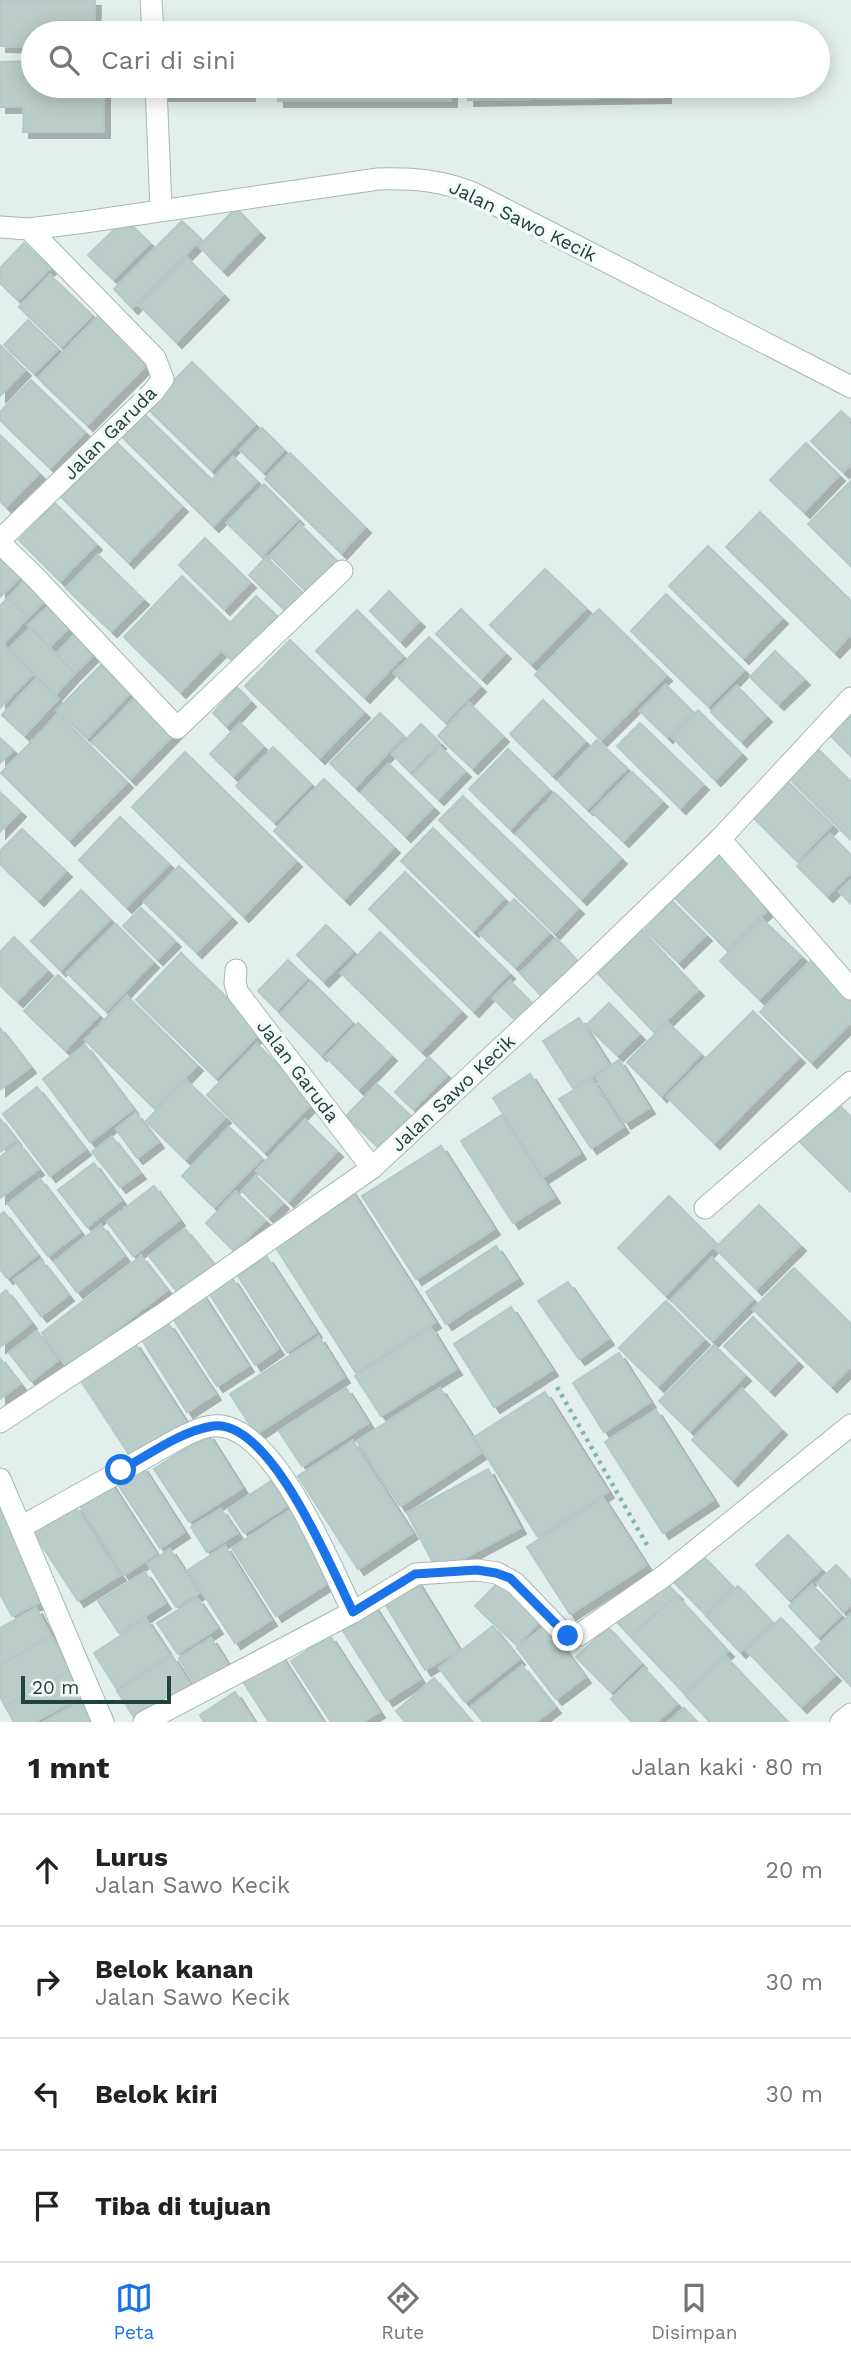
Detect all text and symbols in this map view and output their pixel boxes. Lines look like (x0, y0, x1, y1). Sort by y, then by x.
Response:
search box (21, 21, 830, 98)
icon: search (45, 41, 83, 79)
text: Cari di sini (101, 45, 236, 75)
street label: Jalan Sawo Kecik (446, 175, 601, 267)
street label: Jalan Garuda (59, 381, 162, 484)
street label: Jalan Garuda (252, 1015, 344, 1127)
street label: Jalan Sawo Kecik (386, 1030, 520, 1156)
route start (105, 1454, 136, 1485)
route end (552, 1620, 583, 1651)
scale bar (21, 1673, 172, 1705)
text: 20 m (32, 1676, 79, 1699)
text: 1 mnt (28, 1750, 109, 1785)
text: Jalan kaki · 80 m (631, 1754, 823, 1781)
text: Lurus (95, 1842, 168, 1872)
icon: ahead (28, 1851, 66, 1889)
text: 20 m (766, 1857, 823, 1884)
text: Jalan Sawo Kecik (95, 1872, 290, 1899)
text: Belok kanan (95, 1954, 254, 1984)
icon: right (28, 1963, 66, 2001)
text: 30 m (766, 1969, 823, 1996)
text: Jalan Sawo Kecik (95, 1984, 290, 2011)
icon: left (28, 2075, 66, 2113)
text: Belok kiri (95, 2079, 218, 2109)
text: 30 m (766, 2081, 823, 2108)
icon: arrive (28, 2187, 66, 2225)
text: Tiba di tujuan (95, 2191, 271, 2221)
tab: Peta (113, 2279, 154, 2344)
tab: Rute (381, 2279, 424, 2344)
tab: Disimpan (651, 2279, 738, 2344)

